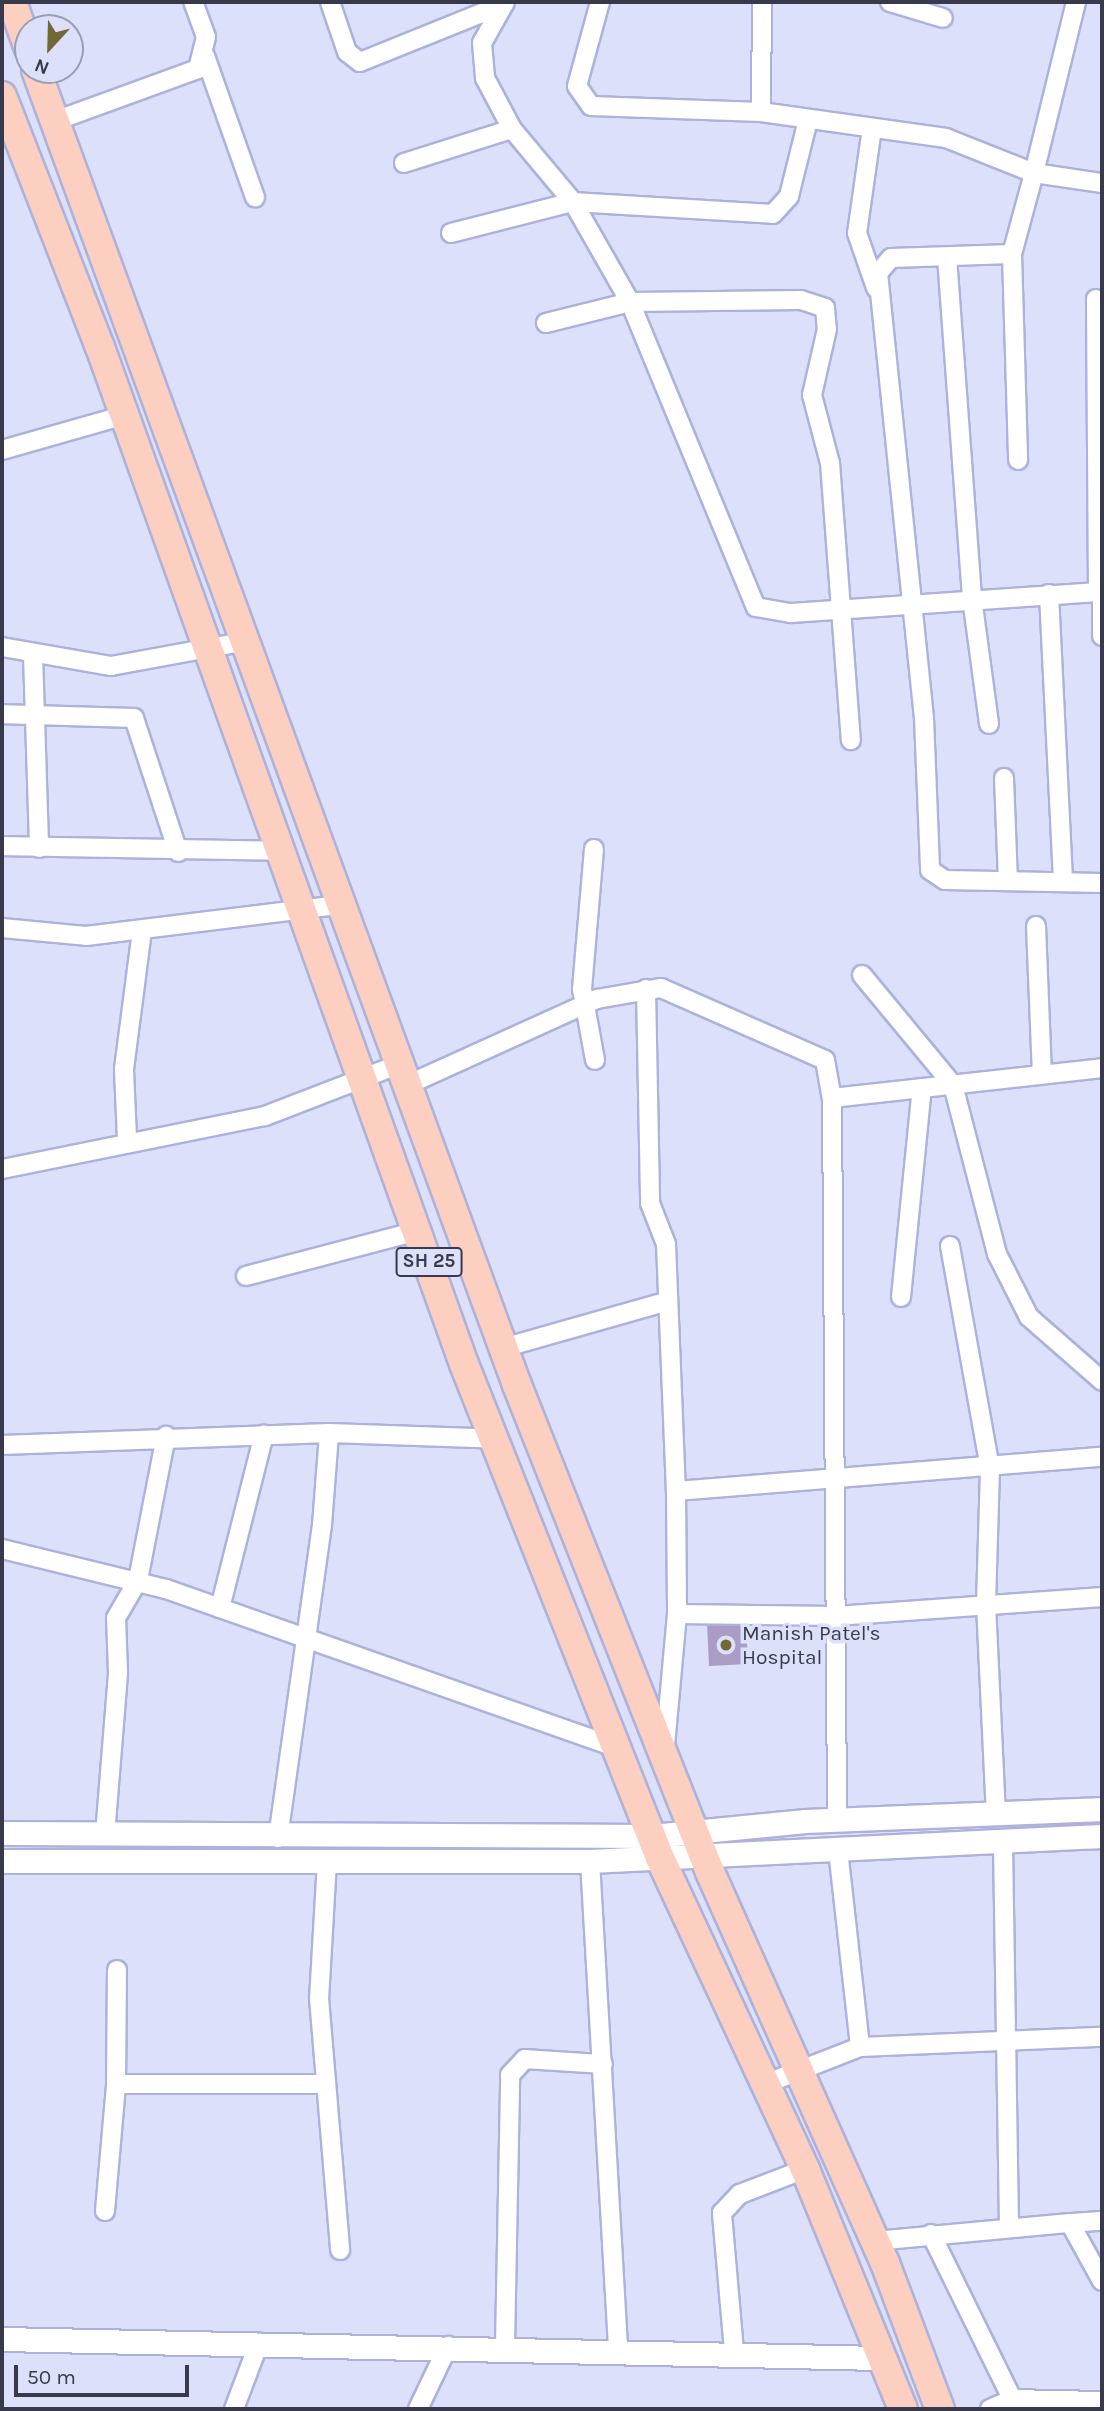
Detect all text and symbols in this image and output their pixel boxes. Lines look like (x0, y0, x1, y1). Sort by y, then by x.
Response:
north arrow (14, 14, 84, 84)
text: N (31, 54, 52, 79)
road number: SH 25 (394, 1246, 464, 1278)
place label: Manish Patel's Hospital (742, 1620, 881, 1670)
marker: Manish Patel's Hospital (716, 1635, 736, 1655)
scale bar (18, 2352, 192, 2396)
text: 50 m (27, 2365, 76, 2389)

